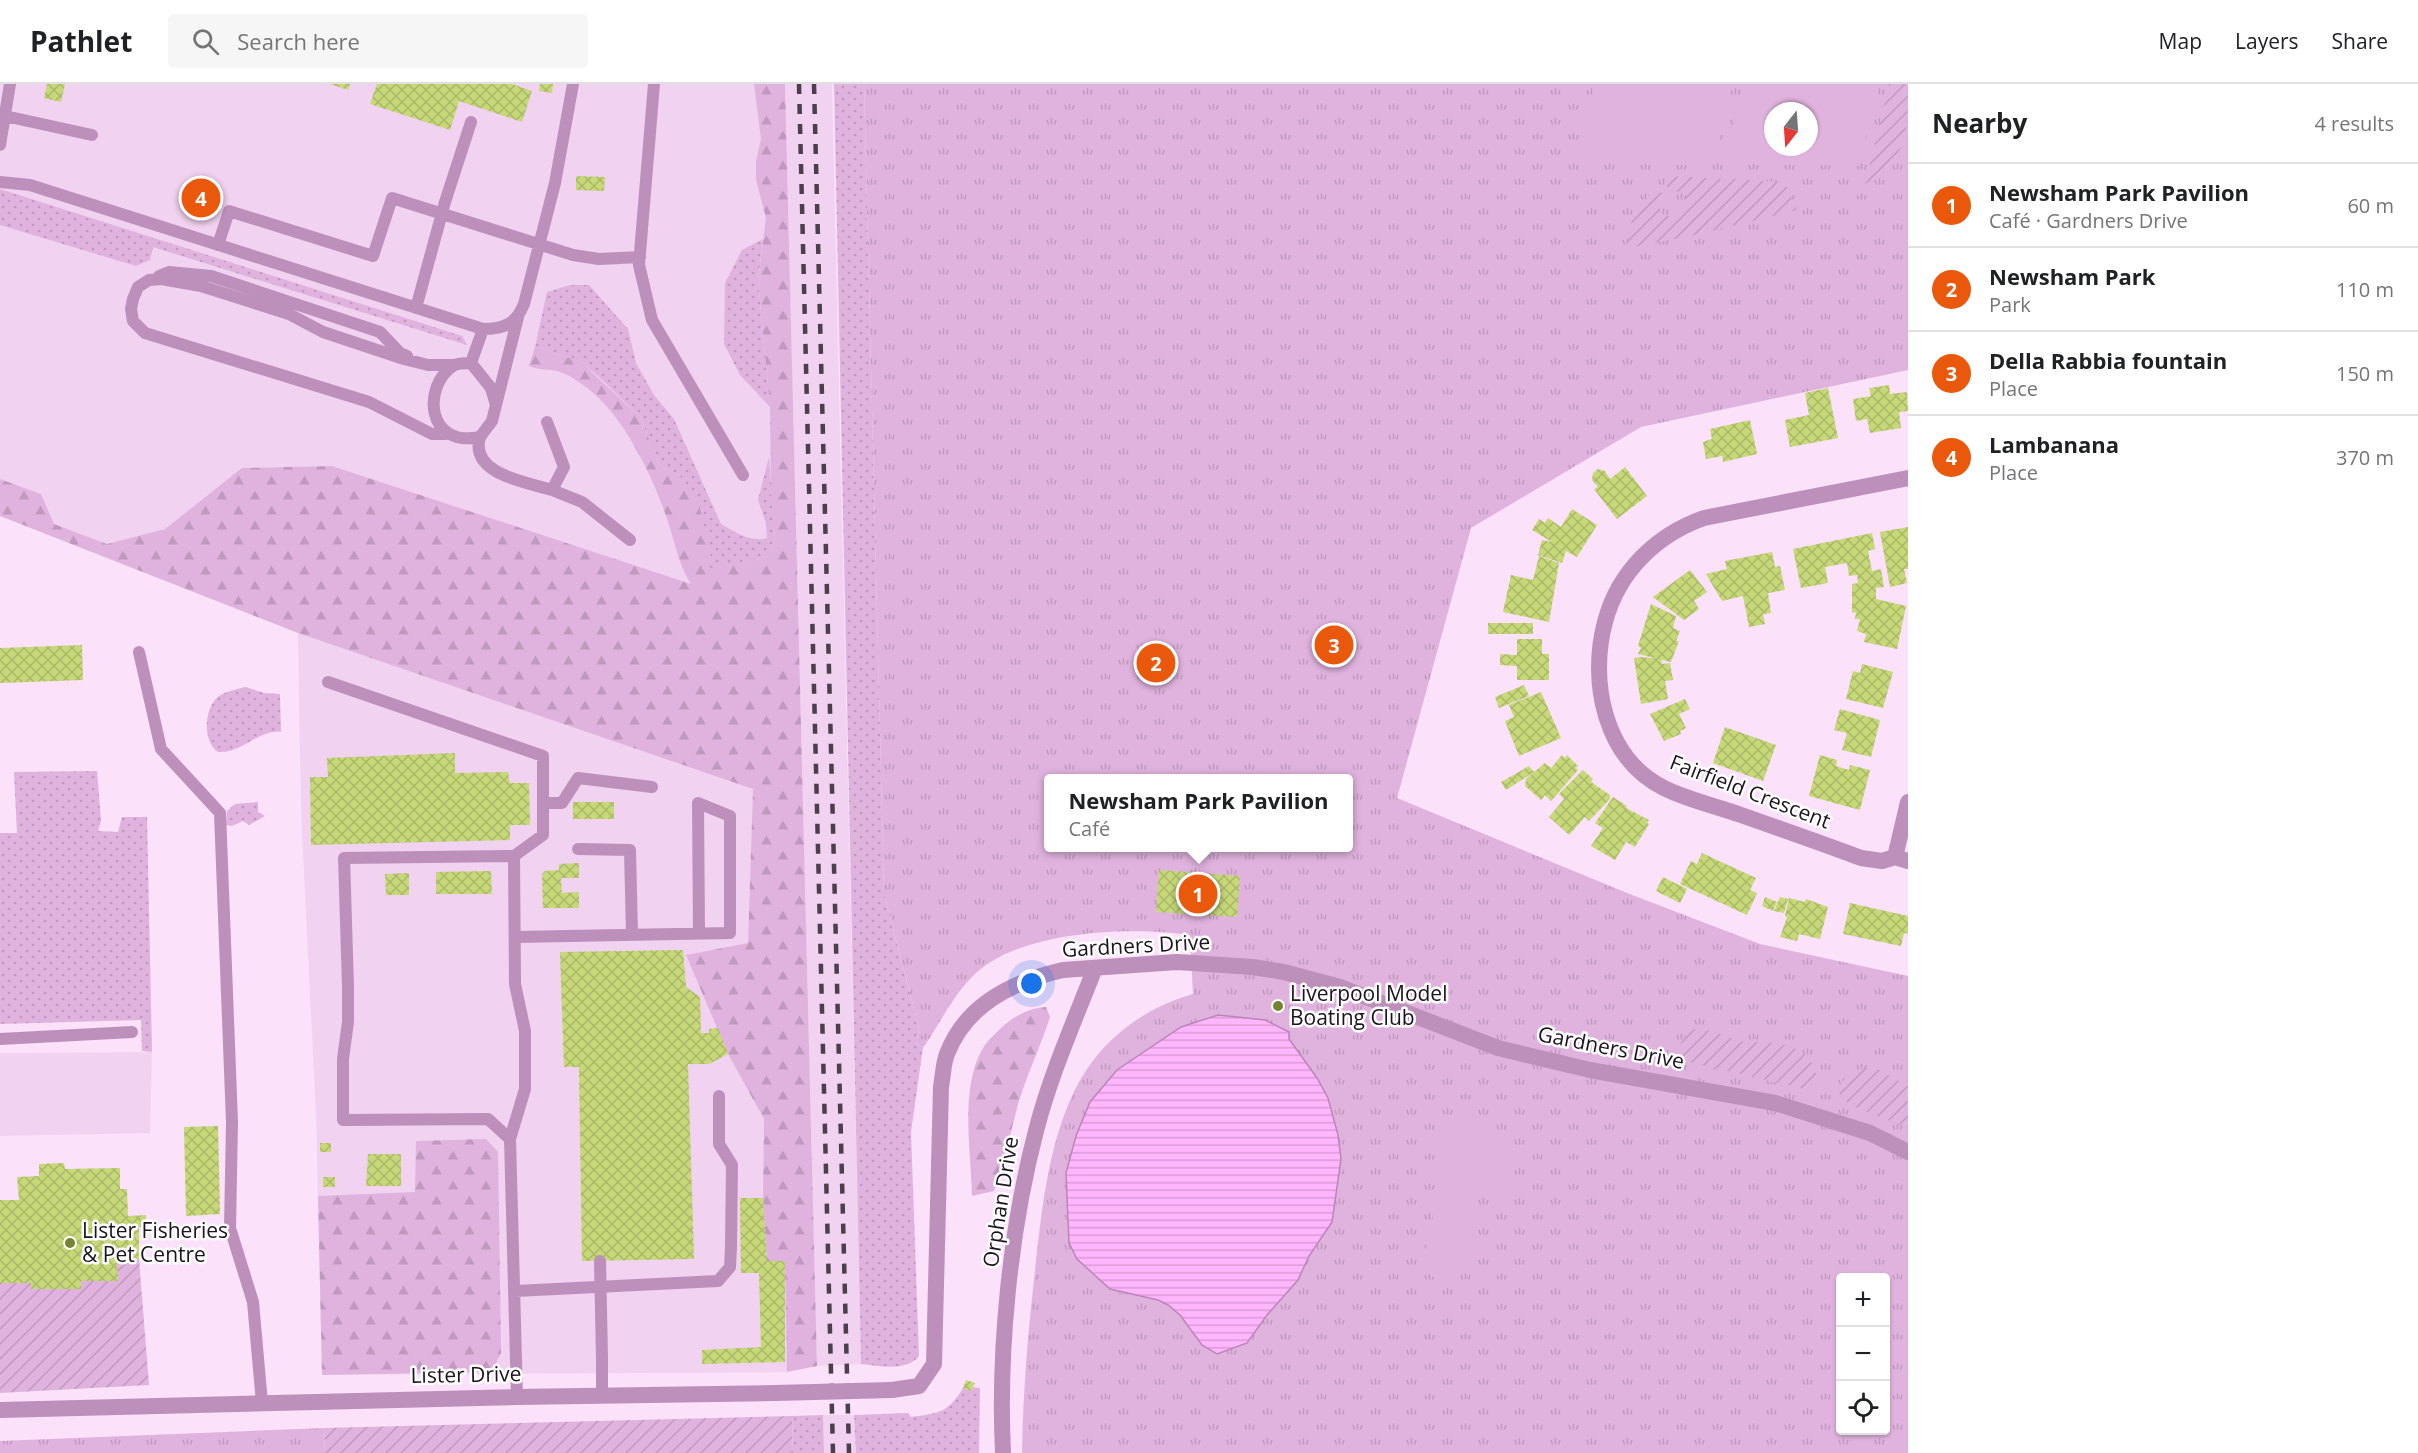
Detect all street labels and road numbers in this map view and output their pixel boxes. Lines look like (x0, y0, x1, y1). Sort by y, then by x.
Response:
street label: Fairfield Crescent (1666, 748, 1835, 835)
street label: Gardners Drive (1061, 927, 1211, 963)
street label: Gardners Drive (1536, 1019, 1687, 1075)
street label: Orphan Drive (976, 1134, 1024, 1269)
street label: Lister Drive (410, 1359, 522, 1389)

